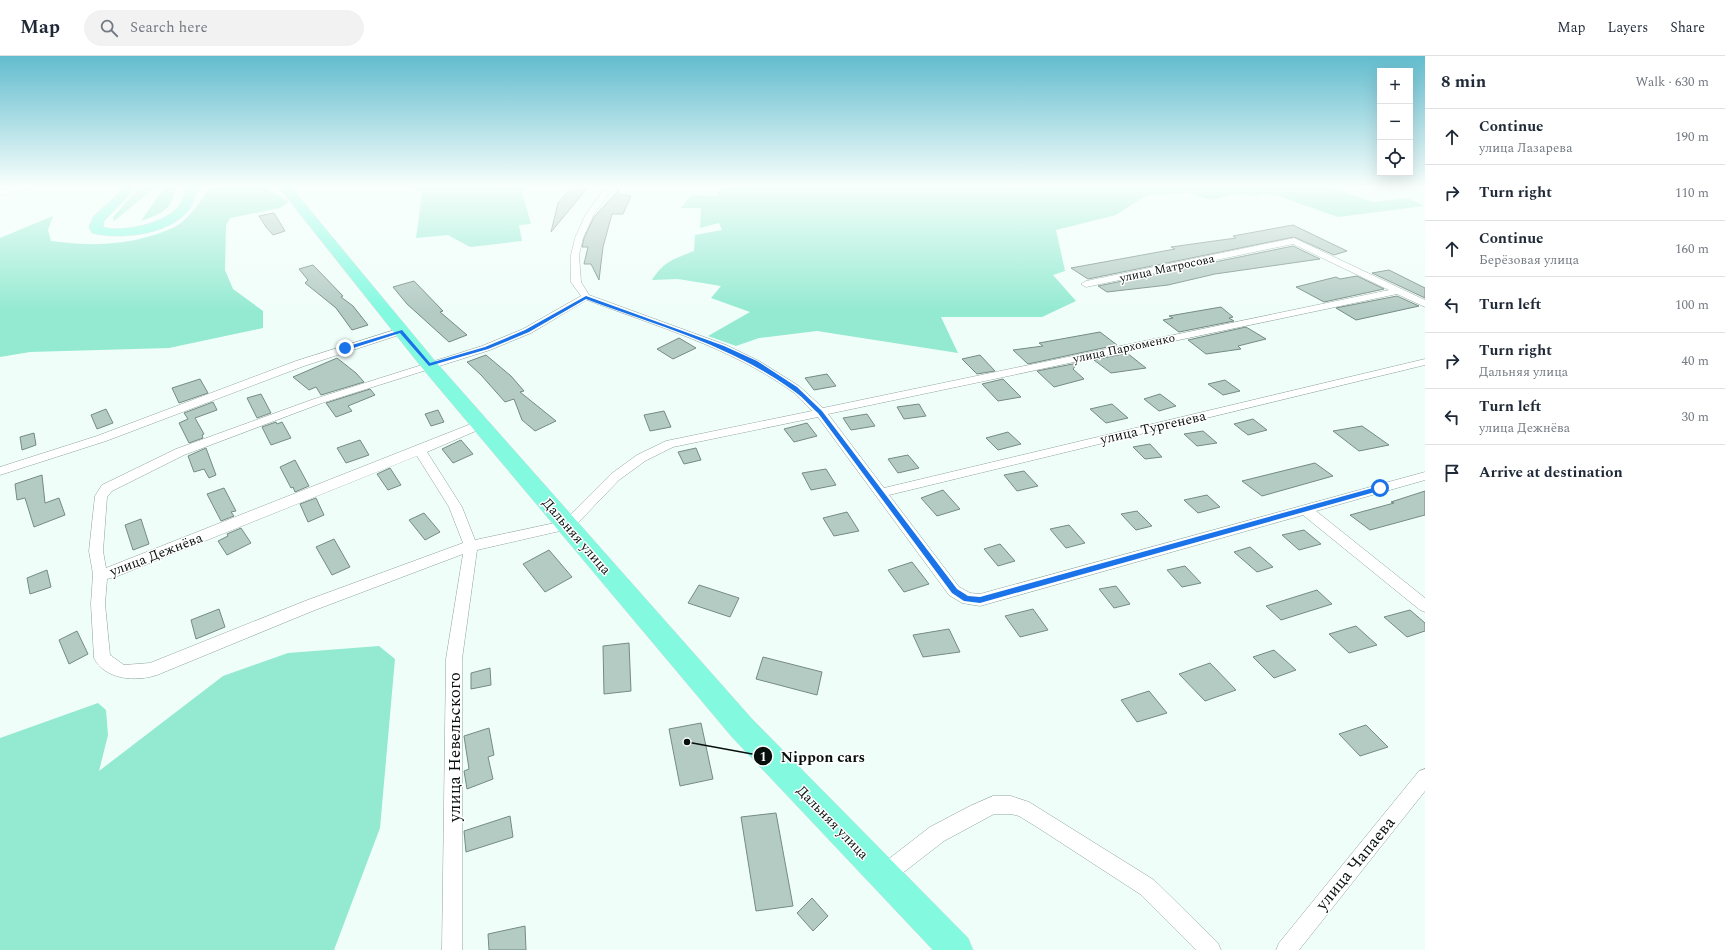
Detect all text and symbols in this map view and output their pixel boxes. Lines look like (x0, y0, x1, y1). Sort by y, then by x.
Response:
search box (84, 10, 364, 46)
text: Map (20, 13, 60, 42)
text: Search here (130, 16, 208, 39)
icon: search (98, 17, 120, 39)
text: Map (1557, 17, 1586, 38)
text: Layers (1608, 17, 1648, 38)
text: Share (1670, 17, 1705, 38)
map controls (1377, 68, 1413, 176)
button: + (1377, 68, 1413, 104)
text: 8 min (1441, 69, 1486, 95)
text: Walk · 630 m (1635, 72, 1709, 92)
button: − (1377, 104, 1413, 140)
text: Continue (1479, 115, 1544, 138)
icon: ahead (1441, 126, 1463, 148)
text: 190 m (1675, 127, 1709, 147)
text: улица Лазарева (1479, 138, 1573, 158)
button: locate (1377, 140, 1413, 176)
text: Turn right (1479, 181, 1552, 204)
icon: right (1441, 182, 1463, 204)
text: 110 m (1675, 183, 1709, 203)
text: Continue (1479, 227, 1544, 250)
icon: ahead (1441, 238, 1463, 260)
text: 160 m (1675, 239, 1709, 259)
street label: улица Матросова (1117, 249, 1216, 288)
text: Берёзовая улица (1479, 250, 1579, 270)
text: Turn left (1479, 293, 1541, 316)
icon: left (1441, 294, 1463, 316)
text: 100 m (1675, 295, 1709, 315)
street label: улица Пархоменко (1070, 328, 1177, 369)
route end (336, 339, 354, 357)
text: Turn right (1479, 339, 1552, 362)
icon: right (1441, 350, 1463, 372)
text: 40 m (1682, 351, 1709, 371)
text: Дальняя улица (1479, 362, 1568, 382)
text: Turn left (1479, 395, 1541, 418)
street label: улица Тургенева (1097, 405, 1208, 450)
icon: left (1441, 406, 1463, 428)
text: 30 m (1682, 407, 1709, 427)
text: улица Дежнёва (1479, 418, 1570, 438)
text: Arrive at destination (1479, 461, 1623, 484)
icon: arrive (1441, 462, 1463, 484)
route start (1371, 479, 1389, 497)
street label: Дальняя улица (537, 493, 616, 580)
street label: улица Дежнёва (106, 527, 206, 582)
street label: улица Невельского (442, 672, 468, 823)
callout: Nippon cars (753, 743, 873, 770)
text: Nippon cars (781, 746, 865, 769)
text: 1 (760, 748, 766, 767)
street label: Дальняя улица (792, 781, 874, 864)
street label: улица Чапаева (1309, 810, 1402, 917)

